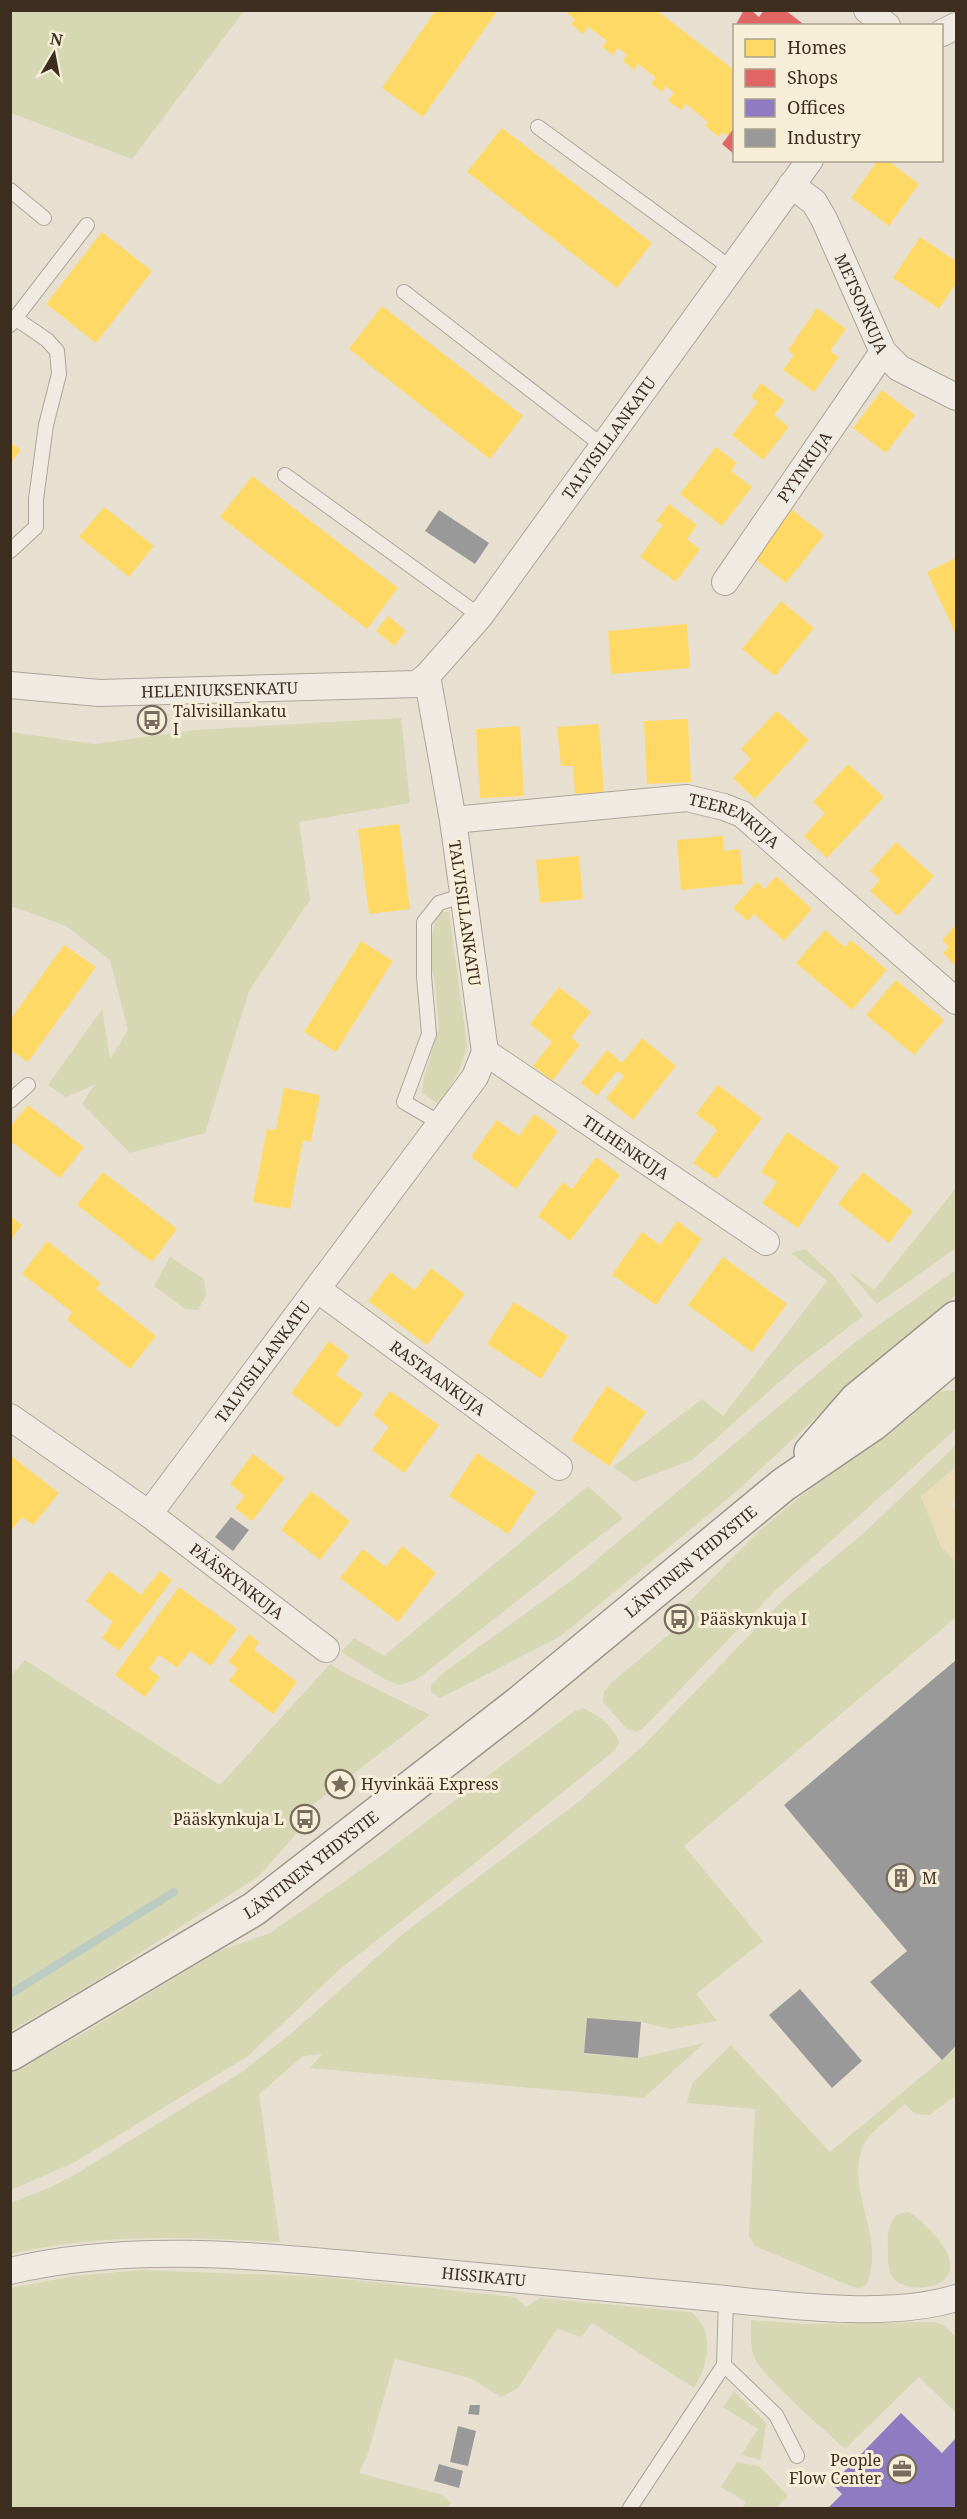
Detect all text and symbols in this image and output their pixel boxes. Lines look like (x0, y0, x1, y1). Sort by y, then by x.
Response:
north arrow (24, 24, 84, 84)
legend (733, 24, 943, 162)
text: N (48, 27, 65, 51)
text: Homes (787, 35, 846, 59)
text: Shops (787, 65, 838, 89)
text: Offices (787, 95, 845, 119)
text: Industry (787, 125, 862, 149)
street label: METSONKUJA (830, 250, 894, 358)
street label: TALVISILLANKATU (557, 372, 661, 504)
street label: PYYNKUJA (772, 426, 837, 506)
street label: HELENIUKSENKATU (141, 676, 299, 703)
place label: Talvisillankatu I (173, 700, 286, 740)
bus stop icon: Talvisillankatu I (136, 704, 168, 736)
street label: TEERENKUJA (686, 788, 785, 853)
street label: TALVISILLANKATU (444, 839, 486, 988)
street label: TILHENKUJA (578, 1110, 674, 1185)
street label: TALVISILLANKATU (210, 1296, 316, 1427)
street label: RASTAANKUJA (386, 1335, 491, 1421)
street label: LÄNTINEN YHDYSTIE (620, 1500, 761, 1622)
street label: PÄÄSKYNKUJA (185, 1538, 289, 1625)
bus stop icon: Pääskynkuja I (663, 1603, 695, 1635)
place label: Pääskynkuja I (700, 1608, 807, 1630)
place icon: Hyvinkää Express (324, 1768, 356, 1800)
place label: Hyvinkää Express (361, 1773, 499, 1795)
bus stop icon: Pääskynkuja L (289, 1803, 321, 1835)
street label: LÄNTINEN YHDYSTIE (239, 1805, 383, 1924)
place label: Pääskynkuja L (173, 1808, 284, 1830)
building icon: M (885, 1862, 917, 1894)
place label: M (922, 1867, 937, 1889)
street label: HISSIKATU (441, 2262, 528, 2291)
place label: People Flow Center (789, 2449, 881, 2489)
office icon: People Flow Center (886, 2453, 918, 2485)

